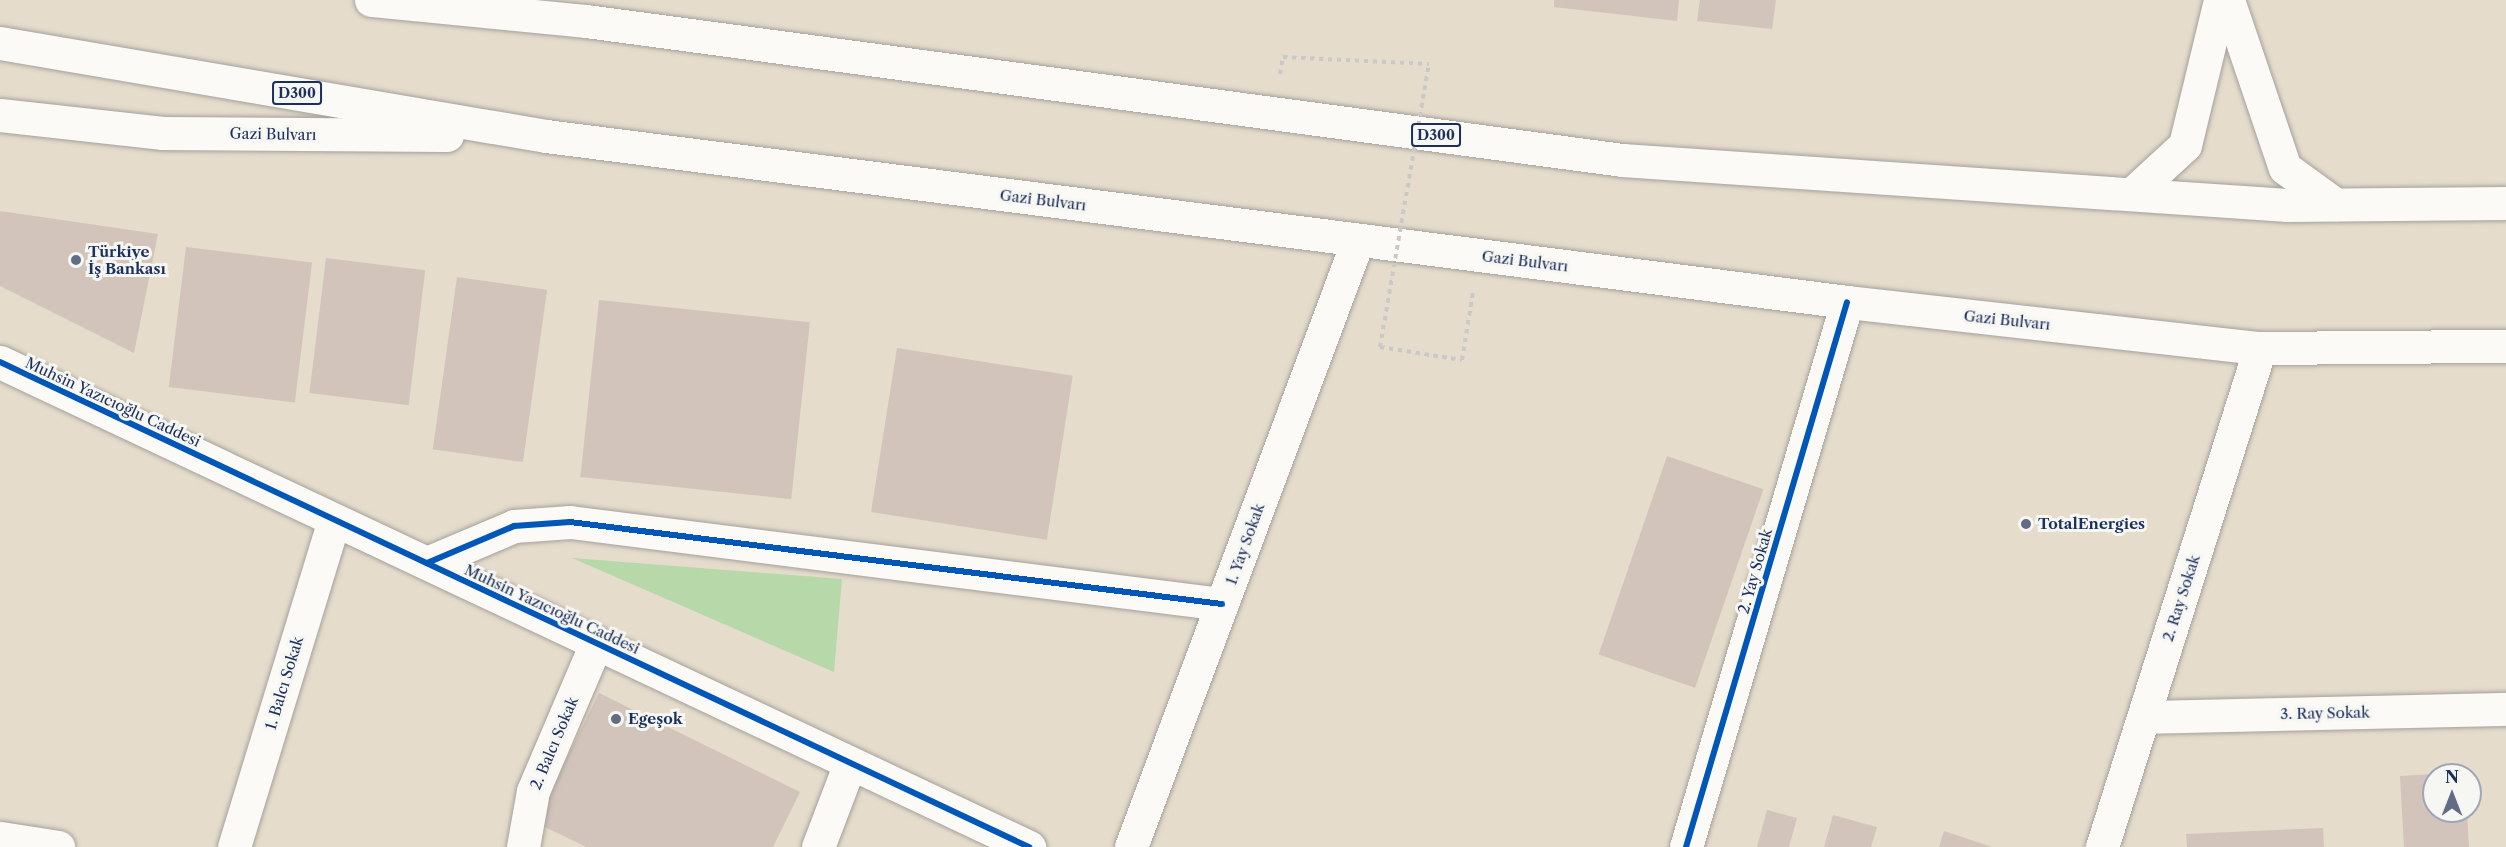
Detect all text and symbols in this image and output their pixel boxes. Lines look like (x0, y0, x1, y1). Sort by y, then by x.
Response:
road number: D300 (272, 82, 322, 104)
street label: Gazi Bulvarı (229, 124, 317, 144)
road number: D300 (1410, 124, 1462, 146)
street label: Gazi Bulvarı (999, 186, 1087, 214)
place label: Türkiye İş Bankası (88, 242, 166, 277)
street label: Gazi Bulvarı (1481, 247, 1569, 275)
marker: Türkiye İş Bankası (69, 253, 83, 267)
street label: Gazi Bulvarı (1963, 307, 2051, 333)
street label: Muhsin Yazıcıoğlu Caddesi (22, 353, 204, 451)
street label: 1. Yay Sokak (1222, 500, 1268, 588)
place label: TotalEnergies (2038, 515, 2145, 533)
marker: TotalEnergies (2019, 517, 2033, 531)
street label: 2. Yay Sokak (1734, 526, 1776, 616)
street label: 2. Ray Sokak (2158, 552, 2204, 644)
street label: Muhsin Yazıcıoğlu Caddesi (461, 560, 643, 658)
street label: 1. Balcı Sokak (261, 634, 307, 732)
street label: 2. Balcı Sokak (526, 694, 582, 792)
street label: 3. Ray Sokak (2280, 703, 2370, 723)
place label: Egeşok (628, 710, 683, 728)
marker: Egeşok (609, 712, 623, 726)
north arrow (2422, 763, 2482, 823)
text: N (2445, 767, 2459, 787)

